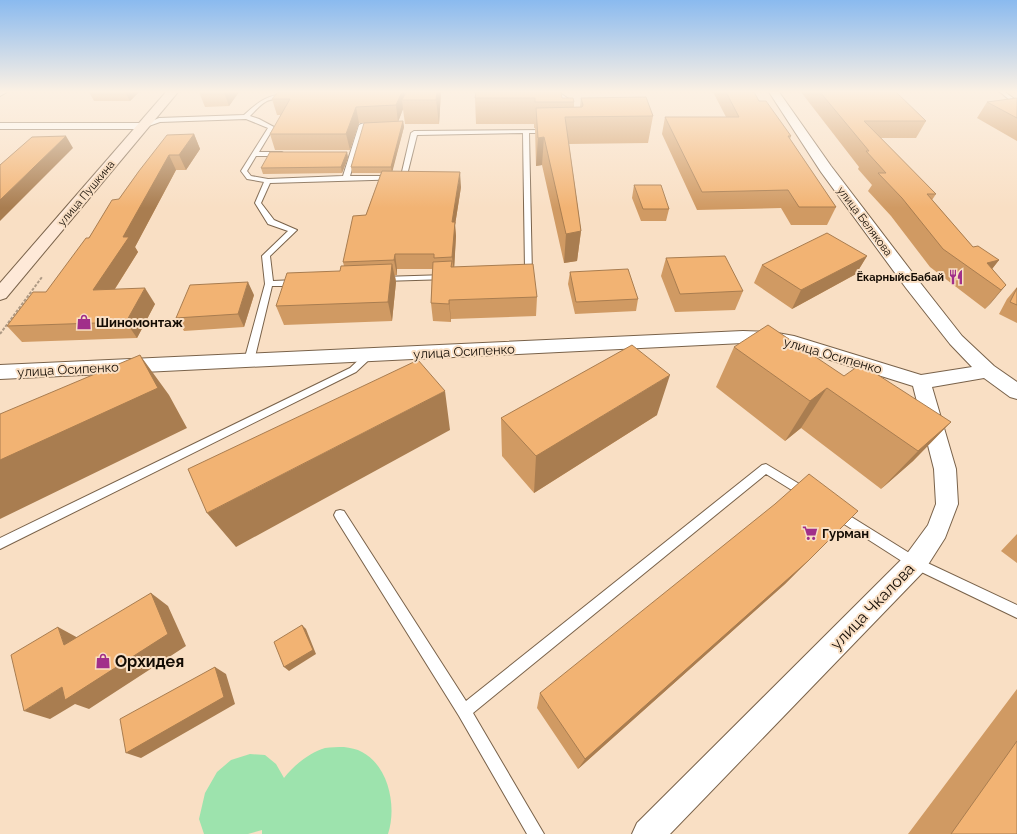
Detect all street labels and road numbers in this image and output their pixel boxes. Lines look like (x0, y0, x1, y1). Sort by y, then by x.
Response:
street label: улица Пушкина (55, 158, 117, 229)
street label: улица Белякова (834, 184, 895, 259)
street label: улица Осипенко (782, 334, 884, 377)
street label: улица Осипенко (413, 341, 515, 362)
street label: улица Осипенко (17, 359, 119, 380)
street label: улица Чкалова (826, 559, 918, 653)

